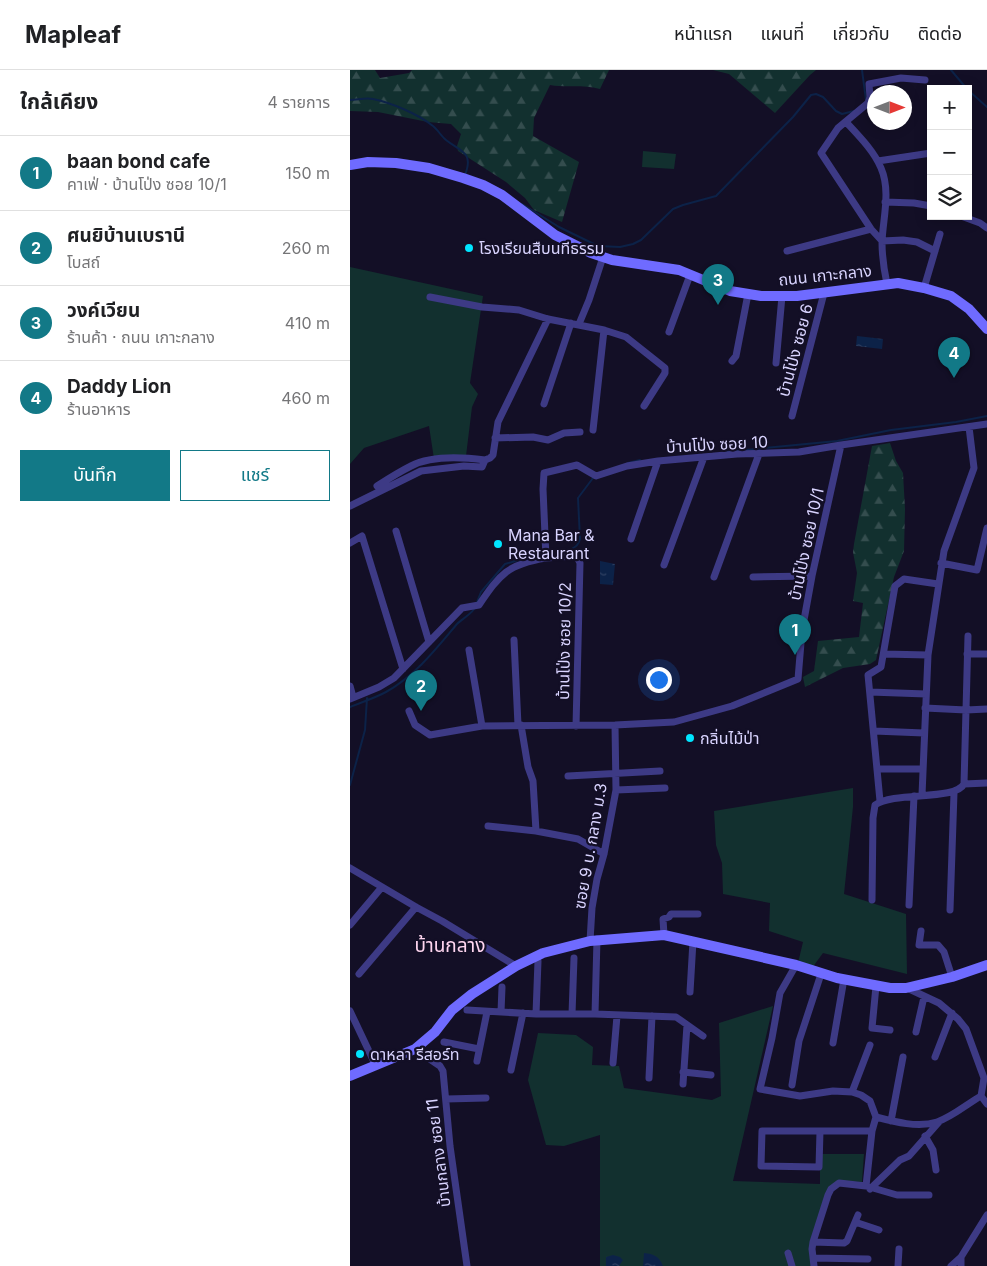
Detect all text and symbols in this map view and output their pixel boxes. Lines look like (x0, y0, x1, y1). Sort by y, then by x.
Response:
text: Mapleaf (25, 20, 121, 49)
text: หน้าแรก (674, 23, 732, 44)
text: แผนที่ (760, 23, 804, 44)
text: เกี่ยวกับ (832, 23, 890, 44)
text: ติดต่อ (918, 23, 962, 44)
north arrow (867, 85, 912, 130)
map controls (927, 85, 972, 220)
button: + (927, 85, 972, 130)
text: ใกล้เคียง (20, 89, 98, 114)
text: 4 รายการ (267, 92, 330, 112)
button: − (927, 130, 972, 175)
text: baan bond cafe (67, 150, 210, 173)
text: 1 (33, 163, 39, 183)
text: 150 m (285, 163, 330, 183)
text: คาเฟ่ · บ้านโป่ง ซอย 10/1 (67, 174, 227, 194)
button: layers (927, 175, 972, 220)
text: ศนยิบ้านเบรานี (67, 224, 185, 247)
text: 2 (31, 238, 41, 258)
text: 260 m (282, 238, 330, 258)
place label: โรงเรียนสืบนทีธรรม (479, 238, 604, 258)
marker: โรงเรียนสืบนทีธรรม (463, 242, 475, 254)
text: โบสถ์ (67, 252, 100, 272)
street label: ถนน เกาะกลาง (777, 260, 873, 290)
pin: 3 (702, 264, 734, 305)
text: วงค์เวียน (67, 299, 140, 322)
street label: บ้านโป่ง ซอย 6 (773, 301, 817, 399)
text: 3 (31, 313, 41, 333)
text: 410 m (285, 313, 330, 333)
text: ร้านค้า · ถนน เกาะกลาง (67, 327, 215, 347)
pin: 4 (938, 337, 970, 378)
text: Daddy Lion (67, 375, 171, 398)
text: 4 (31, 388, 41, 408)
text: 460 m (281, 388, 330, 408)
text: ร้านอาหาร (67, 399, 131, 419)
street label: บ้านโป่ง ซอย 10 (665, 431, 769, 457)
button: บันทึก (20, 450, 170, 501)
button: แชร์ (180, 450, 330, 501)
street label: บ้านโป่ง ซอย 10/1 (784, 486, 828, 602)
place label: Mana Bar & Restaurant (508, 525, 595, 563)
marker: Mana Bar & Restaurant (492, 538, 504, 550)
street label: บ้านโป่ง ซอย 10/2 (553, 582, 575, 700)
pin: 1 (779, 614, 811, 655)
your location (646, 667, 672, 693)
pin: 2 (405, 670, 437, 711)
place label: กลิ่นไม้ป่า (700, 728, 759, 748)
marker: กลิ่นไม้ป่า (684, 732, 696, 744)
street label: ฃอย 9 บ. กลาง ม.3 (569, 782, 611, 910)
district label: บ้านกลาง (414, 934, 486, 957)
place label: ดาหลา รีสอร์ท (370, 1044, 460, 1064)
marker: ดาหลา รีสอร์ท (354, 1048, 366, 1060)
street label: บ้านกลาง ซอย 11 (421, 1097, 455, 1209)

